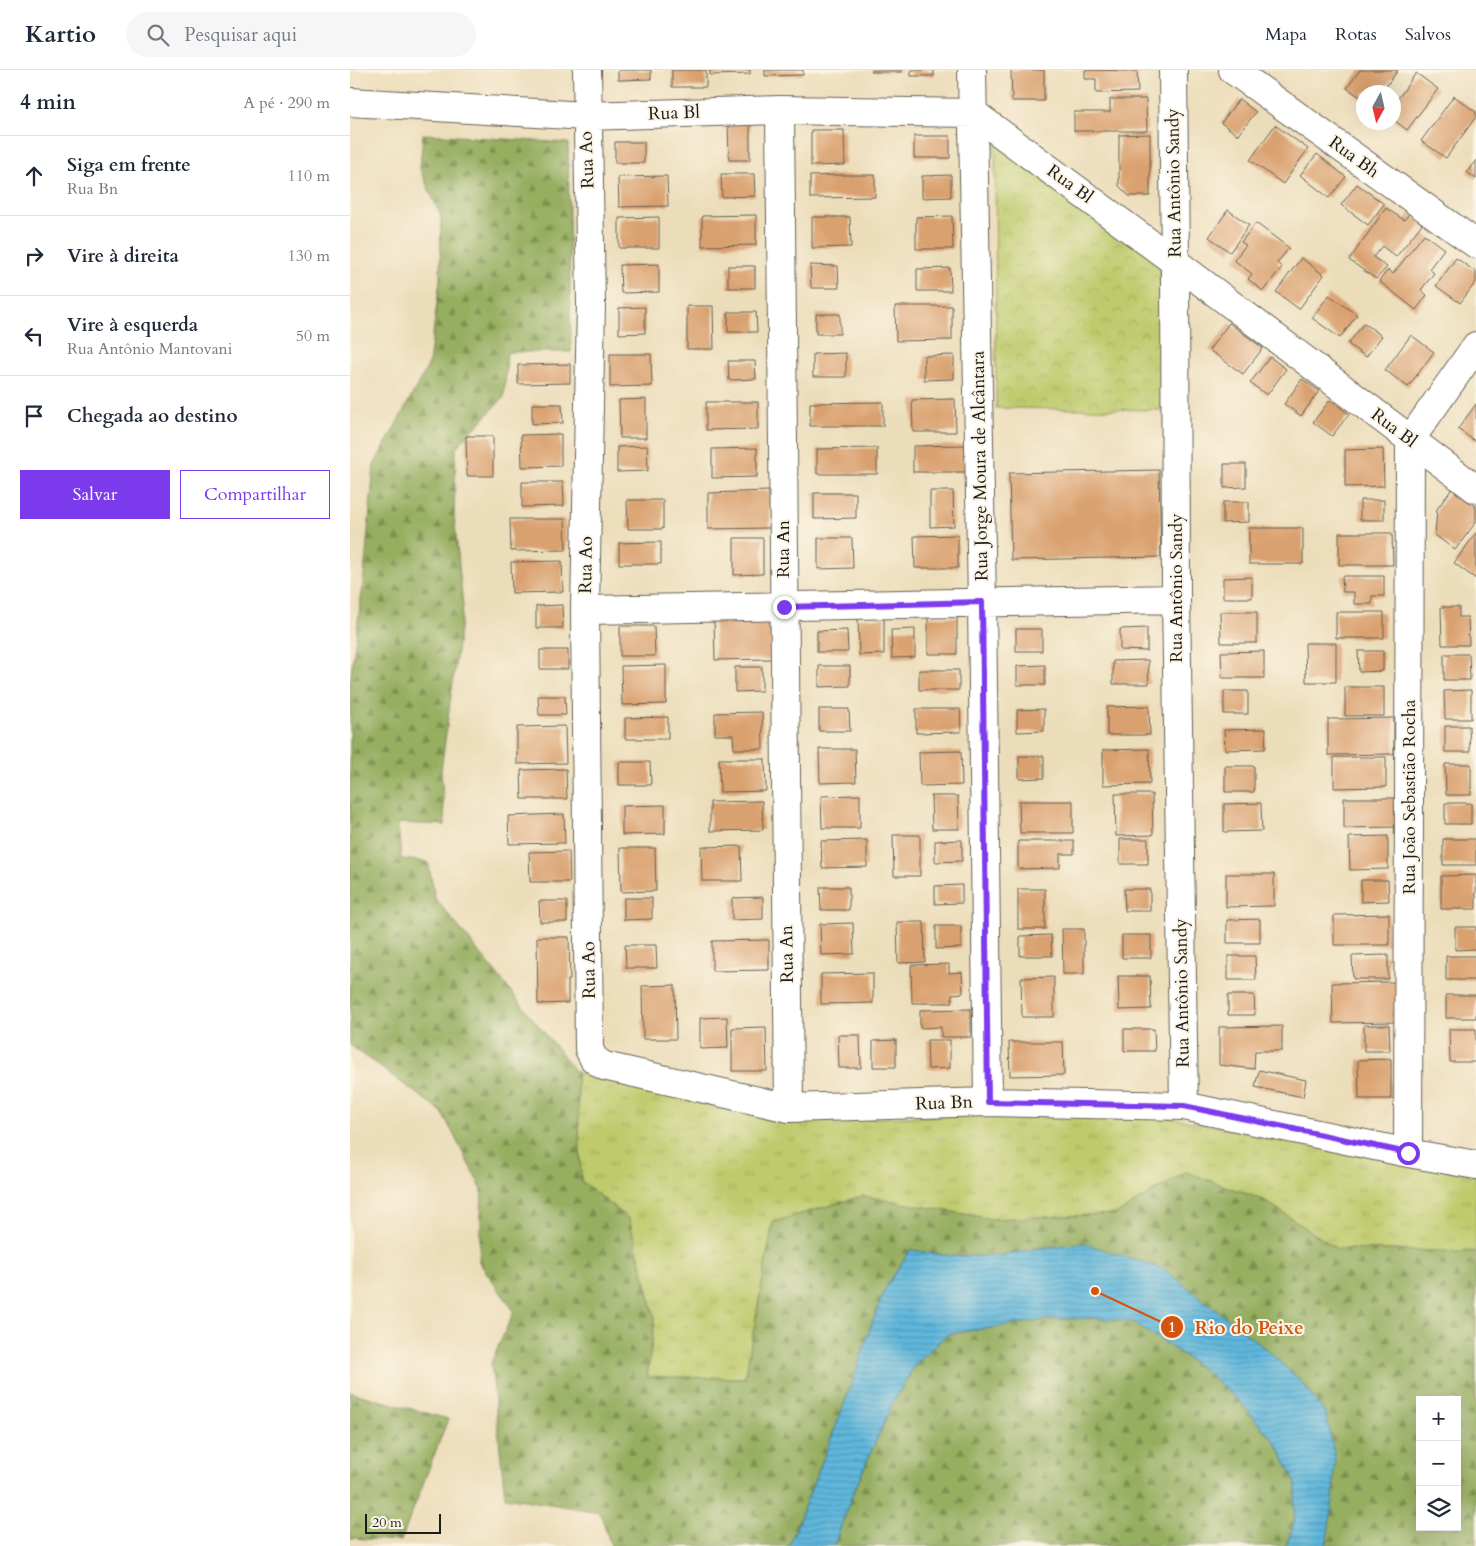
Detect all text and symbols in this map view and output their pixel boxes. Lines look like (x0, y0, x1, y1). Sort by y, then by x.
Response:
search box (126, 12, 476, 57)
text: Kartio (25, 18, 96, 51)
icon: search (144, 21, 172, 49)
text: Pesquisar aqui (184, 22, 297, 48)
text: Mapa (1265, 22, 1307, 47)
text: Rotas (1335, 22, 1377, 47)
text: Salvos (1405, 22, 1451, 47)
north arrow (1356, 85, 1401, 130)
text: 4 min (20, 88, 76, 117)
text: A pé · 290 m (243, 92, 330, 114)
street label: Rua Bl (648, 100, 701, 126)
street label: Rua Antônio Sandy (1160, 108, 1188, 258)
street label: Rua Bh (1324, 130, 1385, 184)
street label: Rua Ao (573, 131, 600, 189)
text: Siga em frente (67, 152, 191, 178)
street label: Rua Bl (1042, 159, 1099, 210)
icon: ahead (20, 162, 48, 190)
text: 110 m (288, 165, 330, 187)
text: Rua Bn (67, 178, 118, 200)
icon: right (20, 242, 48, 270)
text: Vire à direita (67, 243, 179, 269)
text: 130 m (288, 245, 330, 267)
text: Vire à esquerda (67, 312, 198, 338)
icon: left (20, 322, 48, 350)
text: 50 m (296, 325, 330, 347)
text: Rua Antônio Mantovani (67, 338, 232, 360)
street label: Rua Jorge Moura de Alcântara (965, 350, 995, 581)
icon: arrive (20, 402, 48, 430)
street label: Rua Bl (1366, 402, 1423, 454)
text: Chegada ao destino (67, 403, 238, 429)
button: Salvar (20, 470, 170, 519)
button: Compartilhar (180, 470, 330, 519)
street label: Rua Antônio Sandy (1164, 513, 1189, 663)
street label: Rua An (771, 519, 796, 578)
street label: Rua Ao (573, 536, 599, 594)
route end (773, 596, 796, 619)
street label: Rua João Sebastião Rocha (1397, 699, 1422, 895)
street label: Rua Antônio Sandy (1168, 918, 1196, 1068)
street label: Rua An (774, 924, 800, 983)
street label: Rua Ao (576, 941, 602, 999)
street label: Rua Bn (915, 1089, 974, 1116)
route start (1397, 1142, 1420, 1165)
callout: Rio do Peixe (1160, 1310, 1314, 1344)
text: Rio do Peixe (1194, 1315, 1304, 1341)
text: 1 (1168, 1317, 1176, 1337)
map controls (1416, 1396, 1461, 1531)
button: + (1416, 1396, 1461, 1441)
button: − (1416, 1441, 1461, 1486)
button: layers (1416, 1486, 1461, 1531)
scale bar (365, 1511, 441, 1534)
text: 20 m (372, 1513, 402, 1532)

